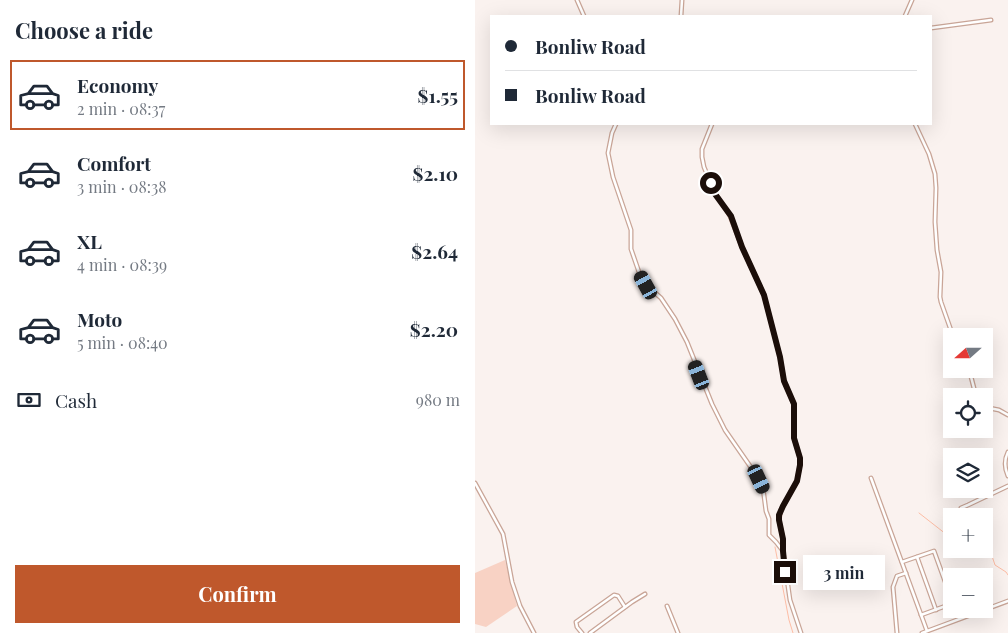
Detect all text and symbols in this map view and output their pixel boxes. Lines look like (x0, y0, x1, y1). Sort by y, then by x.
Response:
text: Choose a ride (15, 15, 153, 45)
text: Bonliw Road (535, 33, 646, 59)
text: Economy (77, 72, 158, 98)
icon: car (17, 73, 62, 118)
text: $1.55 (418, 82, 458, 108)
text: Bonliw Road (535, 82, 646, 108)
text: 2 min · 08:37 (77, 98, 165, 119)
text: Comfort (77, 150, 151, 176)
icon: car (17, 151, 62, 196)
text: $2.10 (412, 160, 458, 186)
route start (700, 172, 722, 194)
text: 3 min · 08:38 (77, 176, 167, 197)
text: XL (77, 228, 102, 254)
icon: car (17, 229, 62, 274)
text: $2.64 (411, 238, 458, 264)
text: 4 min · 08:39 (77, 254, 167, 275)
car (632, 268, 659, 302)
text: Moto (77, 306, 122, 332)
icon: car (17, 307, 62, 352)
text: $2.20 (410, 316, 458, 342)
north arrow (943, 328, 993, 378)
map controls (943, 328, 993, 618)
text: 5 min · 08:40 (77, 332, 168, 353)
car (686, 358, 711, 392)
icon: cash (15, 386, 43, 414)
text: Cash (55, 387, 97, 413)
button: locate (943, 388, 993, 438)
text: 980 m (416, 389, 460, 410)
button: layers (943, 448, 993, 498)
car (745, 462, 772, 496)
button: + (943, 508, 993, 558)
callout: 3 min (803, 554, 885, 590)
route end (774, 561, 796, 583)
text: 3 min (824, 562, 864, 583)
button: Confirm (15, 565, 460, 623)
button: − (943, 568, 993, 618)

